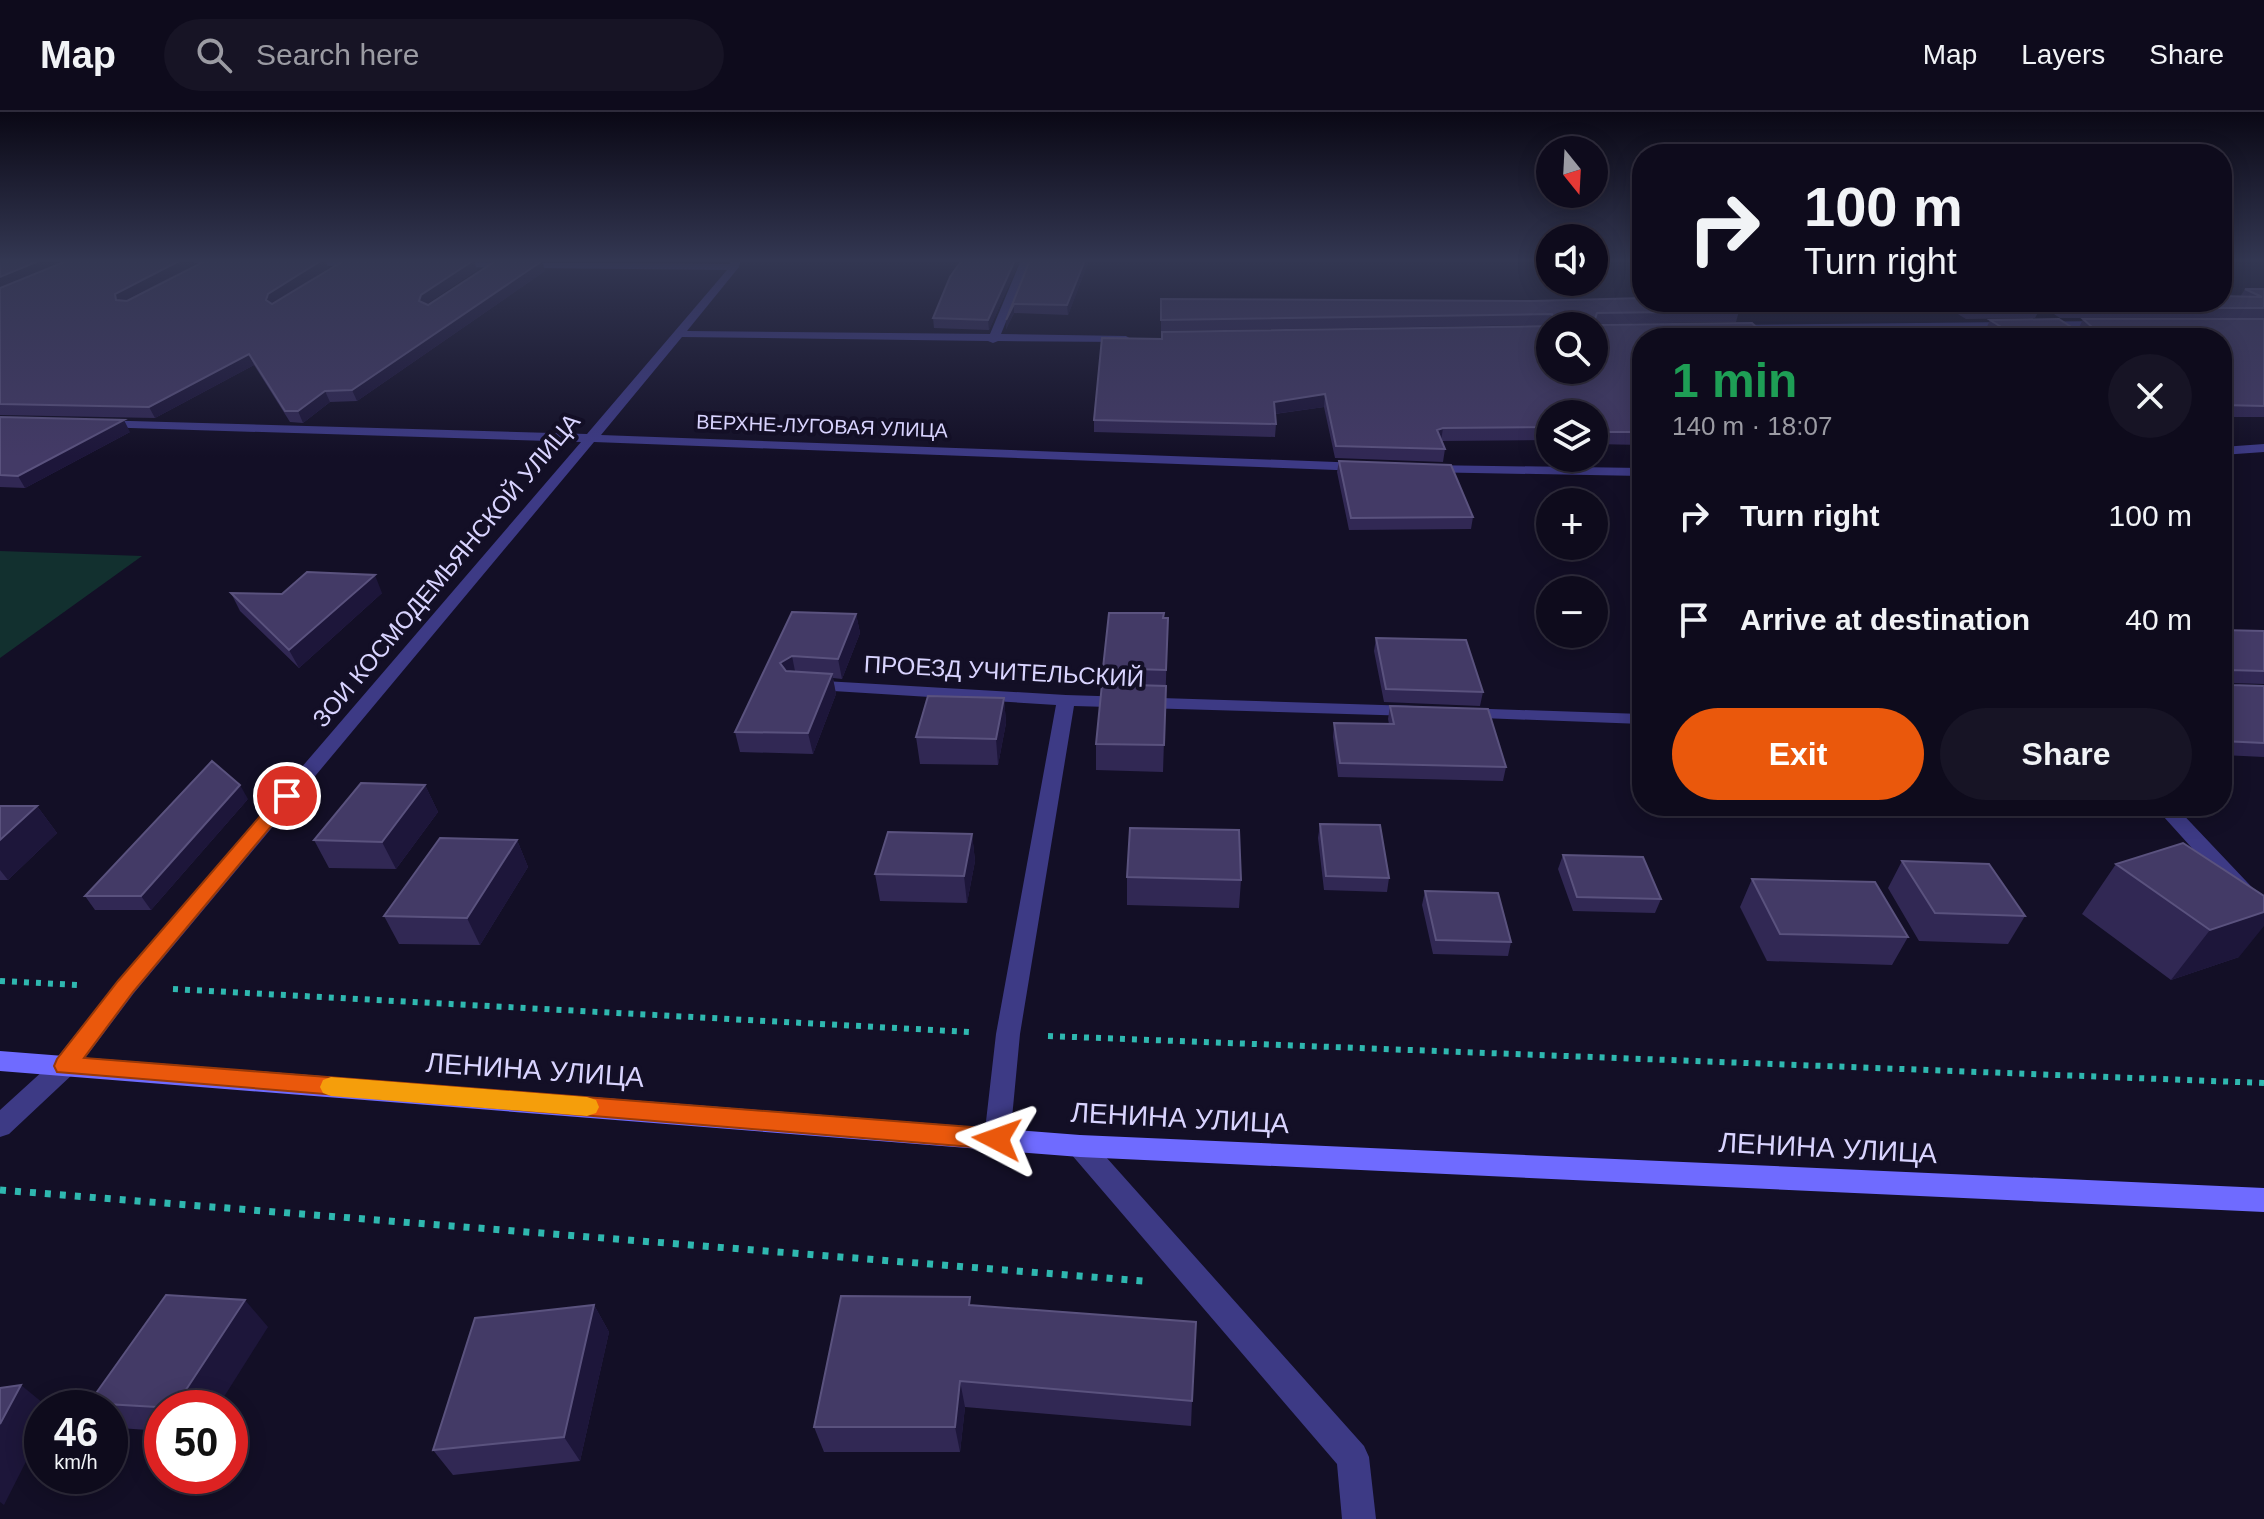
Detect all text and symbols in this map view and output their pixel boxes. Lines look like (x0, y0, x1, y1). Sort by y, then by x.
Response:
search box (164, 19, 724, 91)
icon: search (192, 33, 236, 77)
text: Map (40, 34, 116, 76)
text: Search here (256, 38, 419, 71)
text: Map (1923, 39, 1977, 70)
text: Layers (2021, 39, 2105, 70)
text: Share (2149, 39, 2224, 70)
north arrow (1536, 136, 1608, 208)
map controls (1536, 136, 1608, 648)
text: 100 m (1804, 175, 1963, 238)
icon: right (1672, 176, 1776, 280)
button: sound (1536, 224, 1608, 296)
text: Turn right (1804, 241, 1957, 282)
button: search (1536, 312, 1608, 384)
text: 1 min (1672, 354, 1797, 407)
button: close (2108, 354, 2192, 438)
button: layers (1536, 400, 1608, 472)
street label: ЗОИ КОСМОДЕМЬЯНСКОЙ УЛИЦА (307, 408, 585, 732)
street label: ВЕРХНЕ-ЛУГОВАЯ УЛИЦА (696, 411, 949, 441)
text: 140 m · 18:07 (1672, 411, 1832, 441)
button: + (1536, 488, 1608, 560)
icon: right (1672, 494, 1716, 538)
text: Turn right (1740, 499, 1879, 532)
text: 100 m (2109, 499, 2192, 532)
button: − (1536, 576, 1608, 648)
icon: arrive (1672, 598, 1716, 642)
text: Arrive at destination (1740, 603, 2030, 636)
text: 40 m (2125, 603, 2192, 636)
street label: ПРОЕЗД УЧИТЕЛЬСКИЙ (863, 650, 1145, 692)
button: Exit (1672, 708, 1924, 800)
button: Share (1940, 708, 2192, 800)
pin (253, 762, 321, 830)
icon: arrive (265, 774, 309, 818)
street label: ЛЕНИНА УЛИЦА (425, 1047, 646, 1093)
position arrow (955, 1097, 1039, 1181)
street label: ЛЕНИНА УЛИЦА (1070, 1097, 1290, 1139)
street label: ЛЕНИНА УЛИЦА (1718, 1127, 1938, 1169)
speed limit sign: 50 (144, 1390, 248, 1494)
text: 46 (54, 1410, 98, 1454)
text: km/h (54, 1451, 98, 1473)

